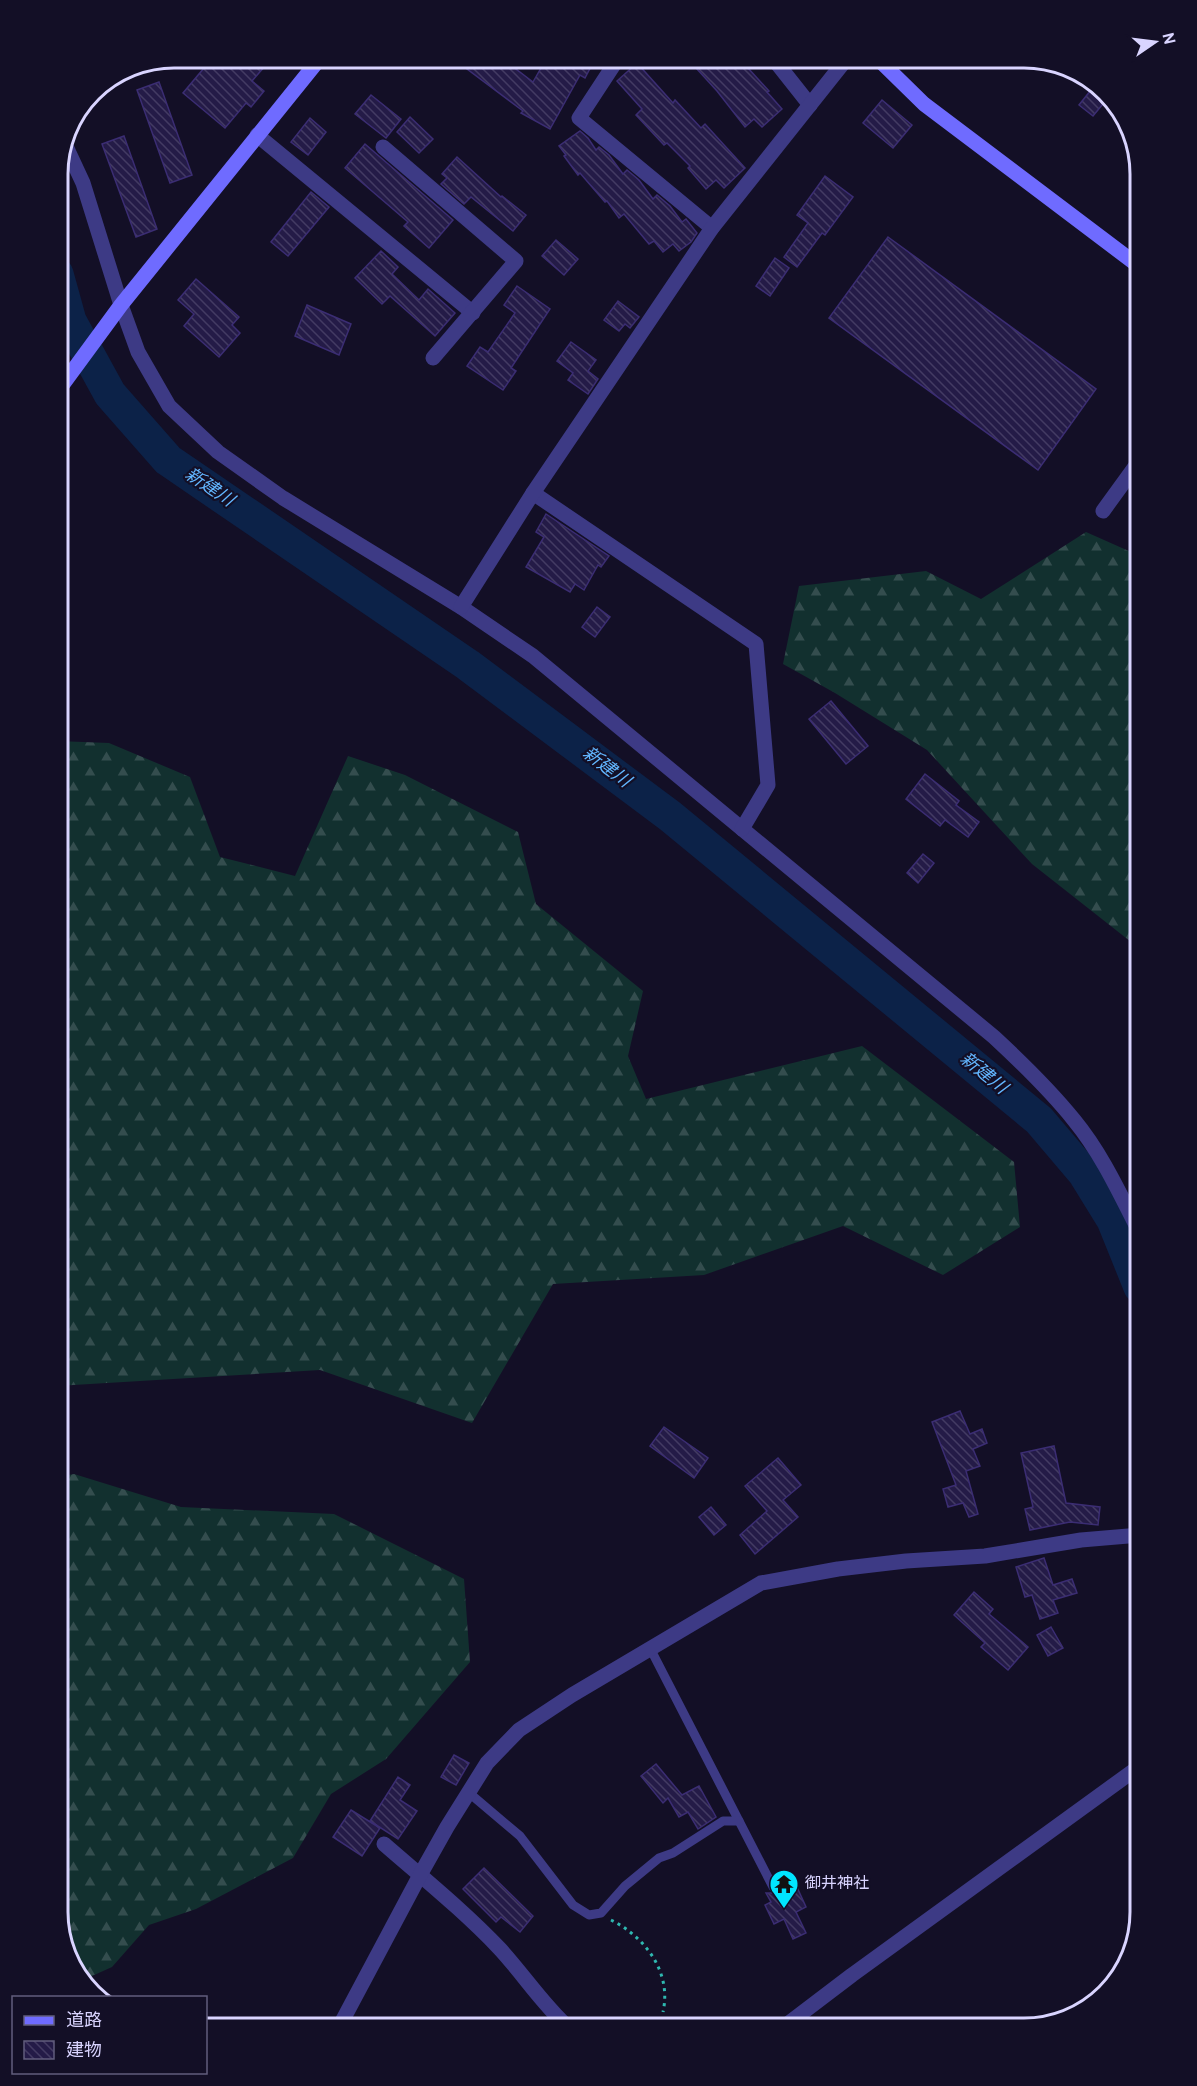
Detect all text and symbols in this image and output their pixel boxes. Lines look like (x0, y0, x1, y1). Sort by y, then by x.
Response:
north arrow (1125, 12, 1185, 72)
text: N (1157, 31, 1179, 47)
water label: 新建川 (180, 463, 239, 514)
water label: 新建川 (578, 743, 636, 795)
water label: 新建川 (955, 1048, 1013, 1101)
temple icon: 御井神社 (768, 1868, 800, 1910)
place label: 御井神社 (805, 1874, 869, 1894)
legend (12, 1996, 207, 2074)
text: 道路 (66, 2010, 102, 2033)
text: 建物 (66, 2040, 102, 2063)

